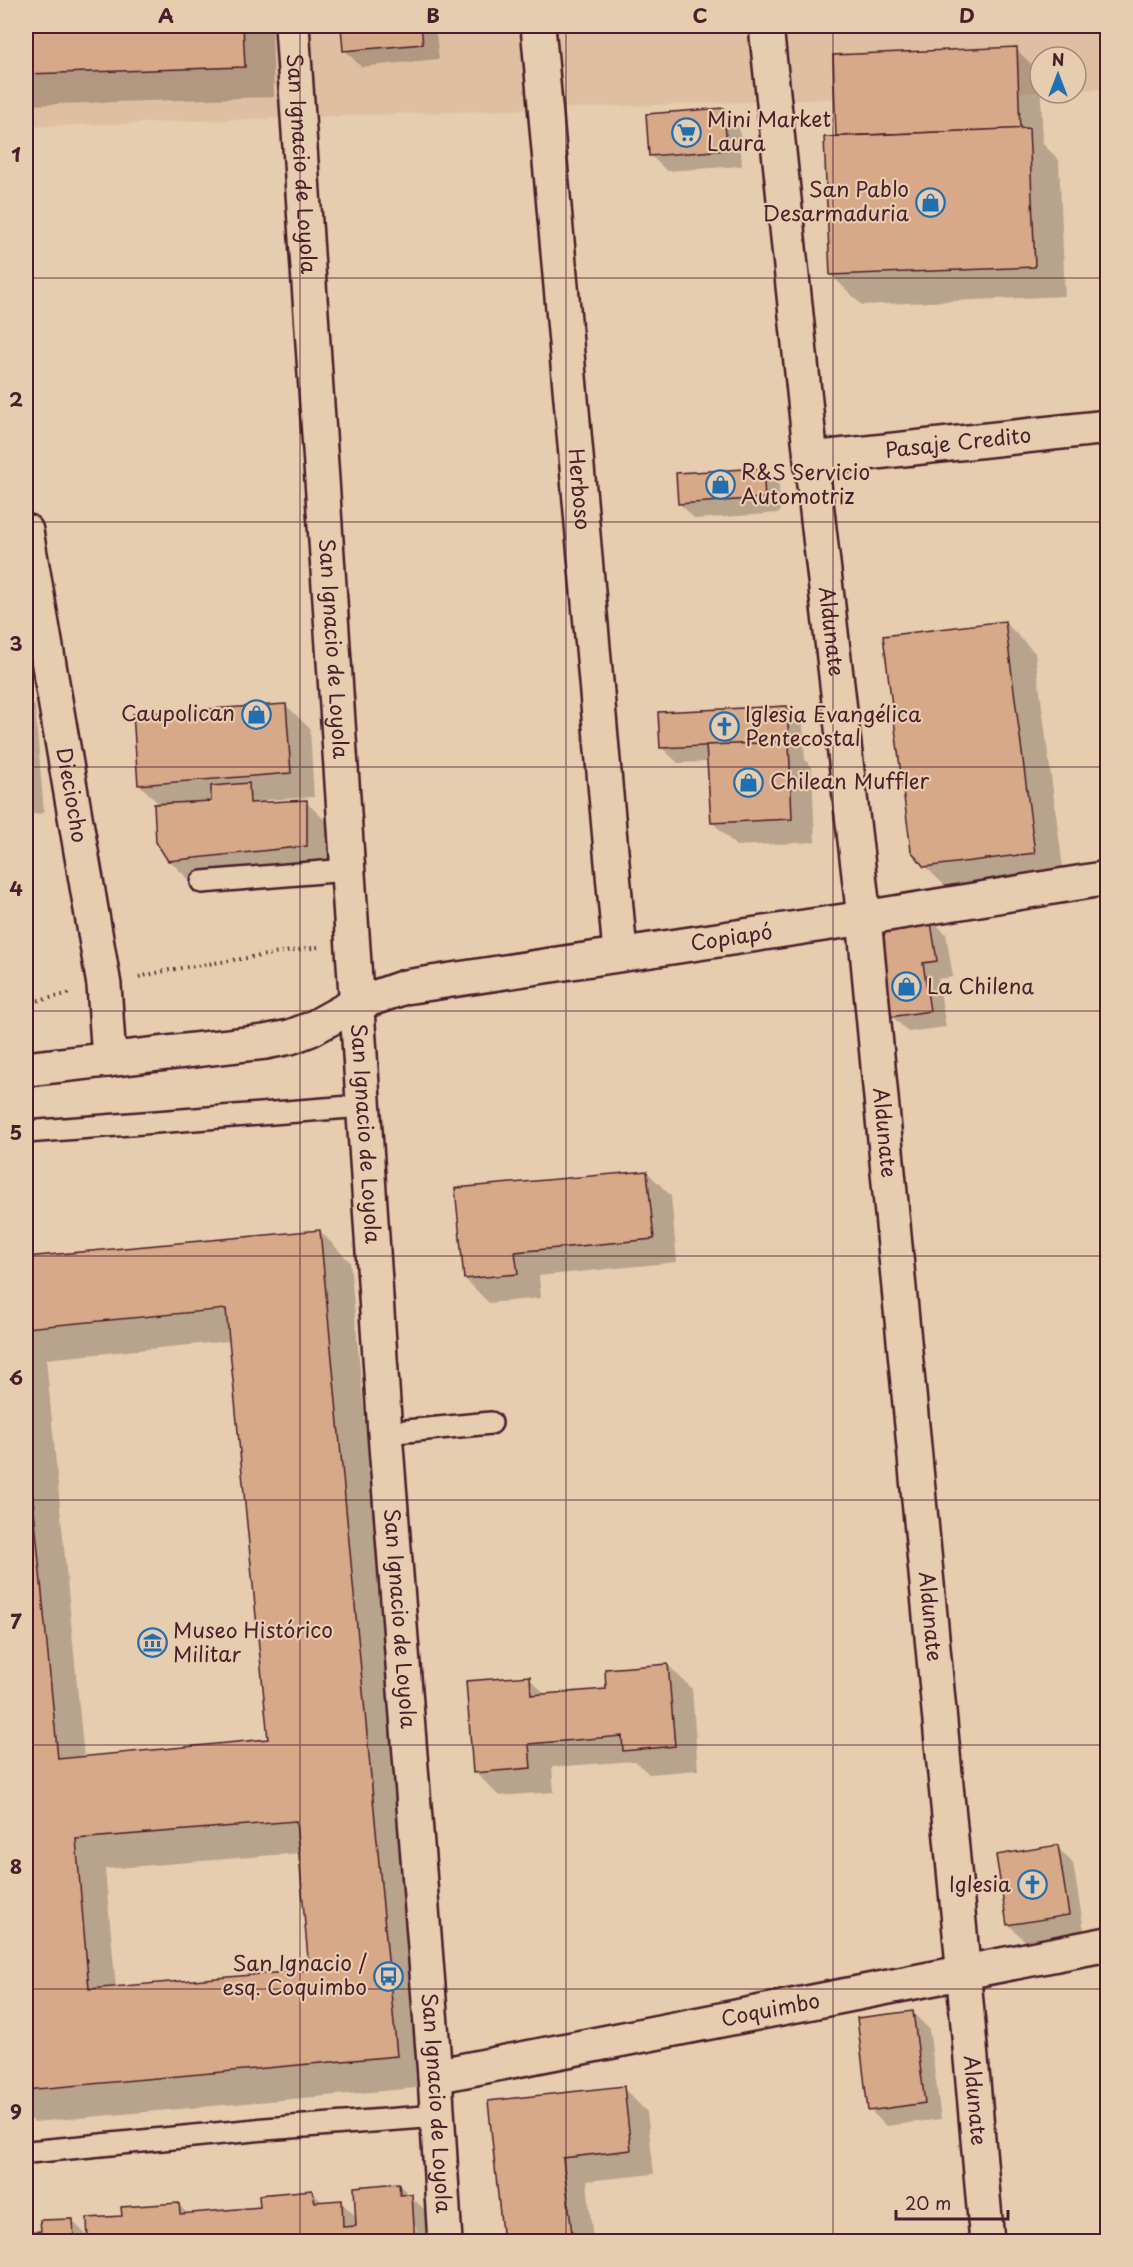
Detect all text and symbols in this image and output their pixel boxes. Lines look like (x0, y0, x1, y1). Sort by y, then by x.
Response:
text: A (158, 0, 174, 30)
text: B (426, 0, 440, 30)
text: C (692, 0, 708, 30)
text: D (959, 0, 975, 30)
north arrow (1028, 45, 1088, 105)
text: N (1052, 47, 1064, 71)
street label: San Ignacio de Loyola (280, 52, 326, 275)
place label: Mini Market Laura (707, 102, 831, 158)
supermarket icon: Mini Market Laura (670, 116, 702, 148)
text: 1 (11, 139, 21, 169)
place label: San Pablo Desarmaduria (762, 172, 910, 228)
shop icon: San Pablo Desarmaduria (914, 186, 946, 218)
text: 2 (9, 384, 23, 414)
street label: Pasaje Credito (883, 417, 1033, 465)
street label: Herboso (561, 447, 601, 531)
place label: R&S Servicio Automotriz (741, 455, 870, 511)
shop icon: R&S Servicio Automotriz (704, 469, 736, 501)
street label: San Ignacio de Loyola (312, 537, 358, 760)
street label: Aldunate (812, 585, 854, 678)
text: 3 (9, 628, 23, 658)
place label: Caupolican (121, 696, 235, 728)
place label: Iglesia Evangélica Pentecostal (745, 697, 922, 753)
shop icon: Caupolican (240, 698, 272, 730)
church icon: Iglesia Evangélica Pentecostal (708, 711, 740, 743)
street label: Dieciocho (49, 745, 97, 845)
place label: Chilean Muffler (770, 764, 930, 796)
shop icon: Chilean Muffler (733, 766, 765, 798)
text: 4 (9, 873, 23, 903)
street label: Copiapó (688, 914, 774, 958)
place label: La Chilena (927, 969, 1034, 1001)
shop icon: La Chilena (890, 971, 922, 1003)
street label: San Ignacio de Loyola (344, 1022, 390, 1245)
street label: Aldunate (866, 1086, 906, 1179)
text: 5 (10, 1117, 22, 1147)
text: 6 (9, 1362, 23, 1392)
street label: San Ignacio de Loyola (377, 1507, 426, 1729)
street label: Aldunate (912, 1570, 952, 1663)
text: 7 (10, 1606, 22, 1636)
place label: Museo Histórico Militar (173, 1613, 333, 1669)
museum icon: Museo Histórico Militar (136, 1627, 168, 1659)
text: 8 (10, 1851, 22, 1881)
place label: Iglesia (949, 1867, 1011, 1899)
church icon: Iglesia (1016, 1869, 1048, 1901)
place label: San Ignacio / esq. Coquimbo (222, 1946, 367, 2002)
bus stop icon: San Ignacio / esq. Coquimbo (372, 1960, 404, 1992)
street label: Coquimbo (718, 1983, 822, 2034)
street label: San Ignacio de Loyola (415, 1992, 461, 2214)
street label: Aldunate (957, 2054, 996, 2147)
text: 9 (10, 2096, 22, 2126)
scale bar (896, 2183, 1008, 2221)
text: 20 m (905, 2189, 951, 2216)

